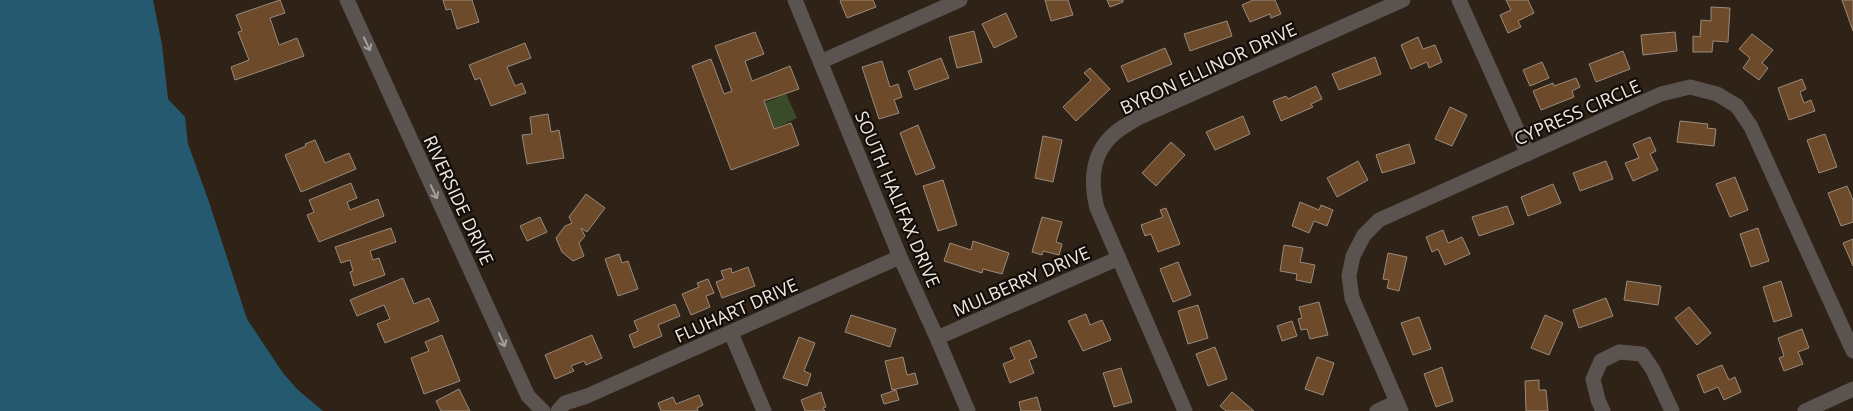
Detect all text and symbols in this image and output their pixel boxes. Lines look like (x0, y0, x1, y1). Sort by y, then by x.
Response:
street label: BYRON ELLINOR DRIVE (1116, 17, 1300, 119)
one-way arrow (363, 36, 372, 51)
street label: CYPRESS CIRCLE (1510, 73, 1644, 151)
street label: SOUTH HALIFAX DRIVE (850, 107, 946, 291)
street label: RIVERSIDE DRIVE (418, 131, 500, 269)
one-way arrow (430, 184, 440, 199)
street label: MULBERRY DRIVE (949, 240, 1093, 322)
street label: FLUHART DRIVE (671, 272, 801, 348)
one-way arrow (498, 332, 507, 347)

